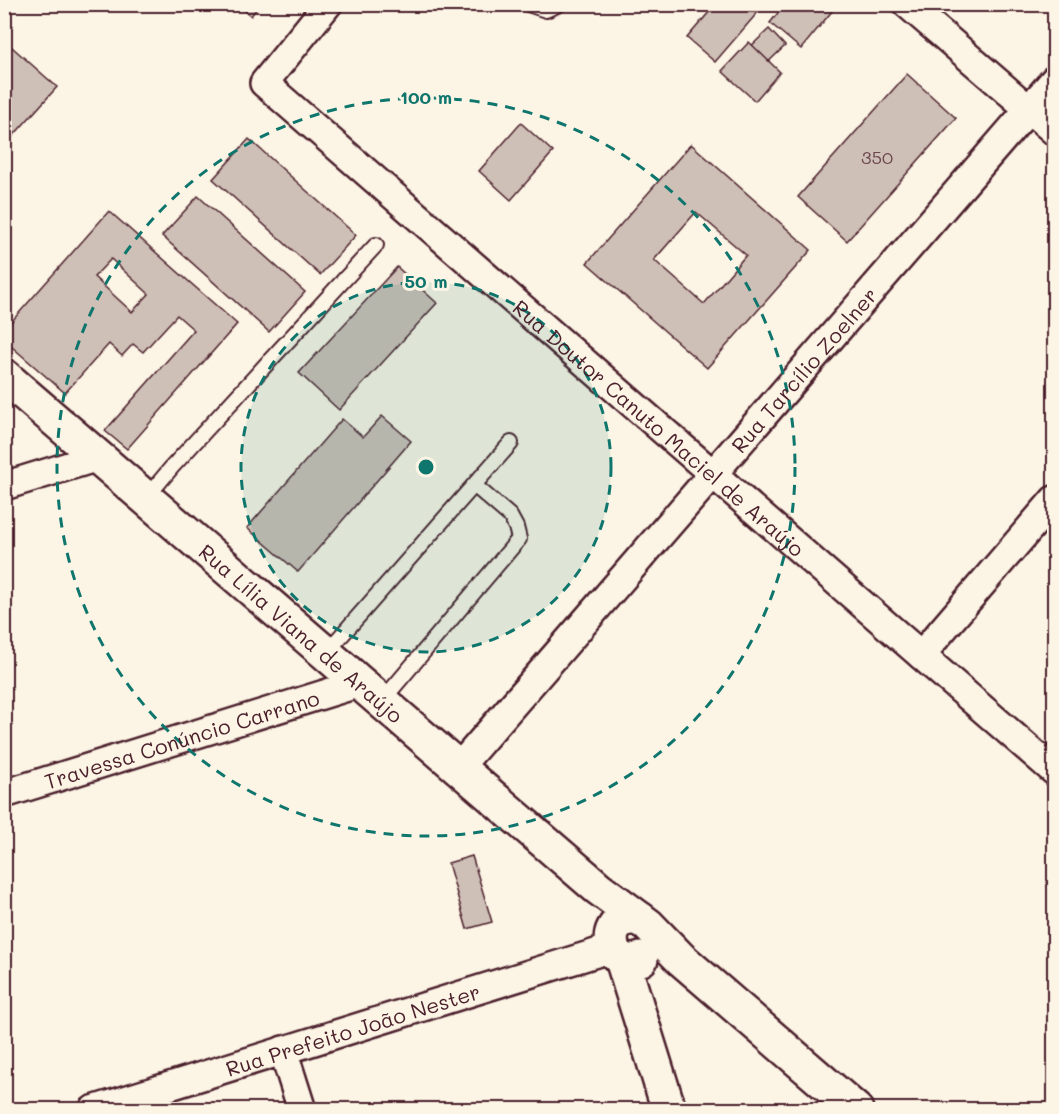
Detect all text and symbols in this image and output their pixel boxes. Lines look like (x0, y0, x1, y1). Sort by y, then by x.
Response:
text: 100 m (400, 85, 452, 109)
house number: 350 (861, 145, 893, 169)
text: 50 m (405, 269, 447, 293)
street label: Rua Tarcílio Zoelner (724, 281, 882, 458)
street label: Rua Doutor Canuto Maciel de Araújo (508, 293, 811, 562)
centre of rings (416, 457, 436, 477)
street label: Rua Lília Viana de Araújo (194, 537, 409, 728)
street label: Travessa Conúncio Carrano (41, 683, 322, 794)
street label: Rua Prefeito João Nester (222, 977, 483, 1081)

